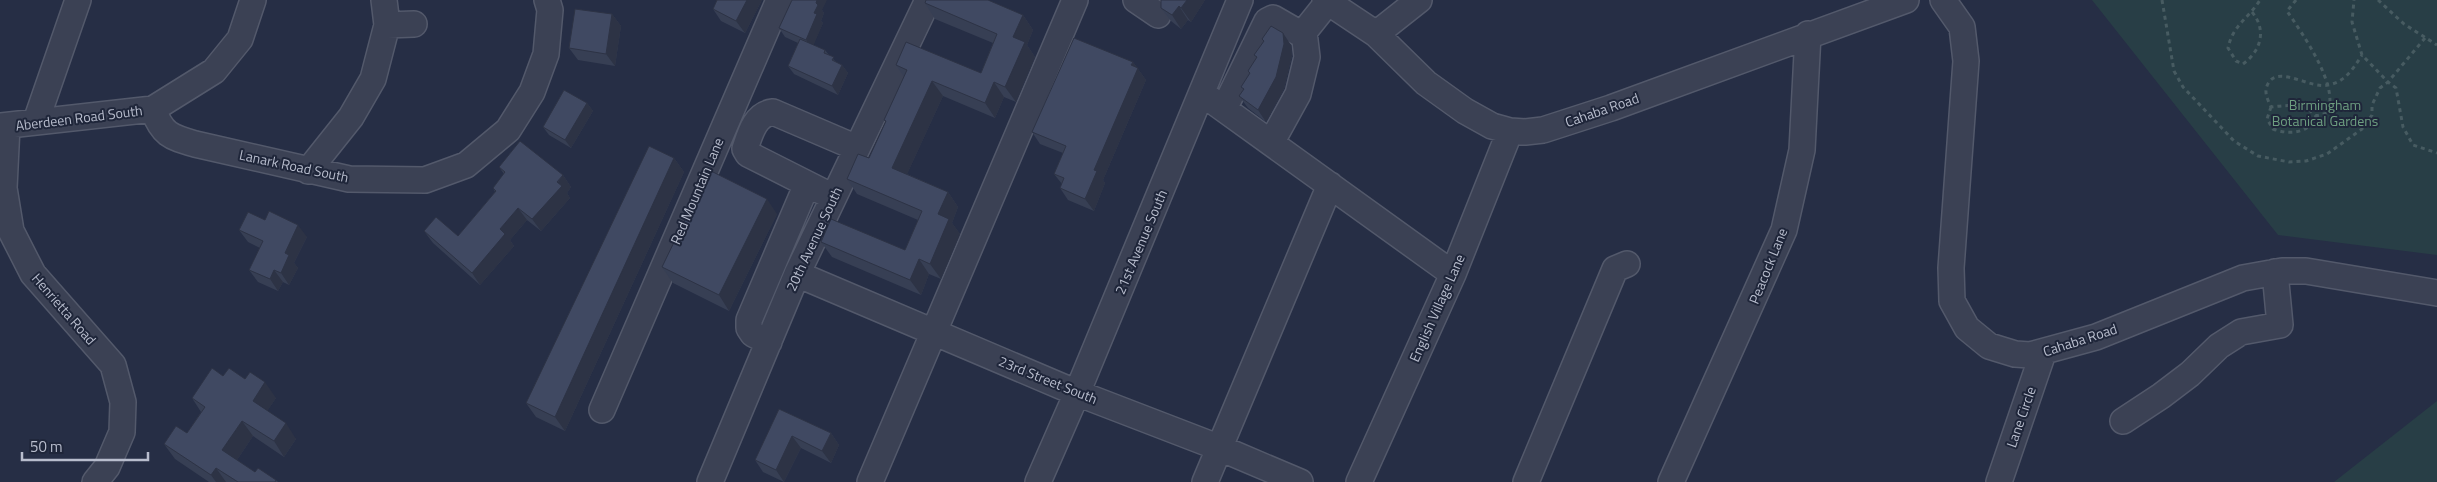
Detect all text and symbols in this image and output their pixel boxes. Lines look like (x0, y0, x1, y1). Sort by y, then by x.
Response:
street label: Cahaba Road (1562, 87, 1642, 132)
park label: Birmingham Botanical Gardens (2272, 94, 2378, 131)
street label: Aberdeen Road South (14, 99, 144, 136)
street label: Red Mountain Lane (665, 134, 728, 247)
street label: Lanark Road South (238, 144, 351, 187)
street label: 20th Avenue South (780, 183, 847, 294)
street label: 21st Avenue South (1109, 186, 1172, 297)
street label: Peacock Lane (1743, 225, 1792, 307)
street label: English Village Lane (1403, 250, 1470, 365)
street label: Henrietta Road (27, 268, 102, 349)
street label: Cahaba Road (2040, 318, 2120, 361)
street label: 23rd Street South (996, 350, 1101, 409)
street label: Lane Circle (2000, 384, 2041, 450)
scale bar (22, 430, 149, 462)
text: 50 m (30, 435, 63, 458)

